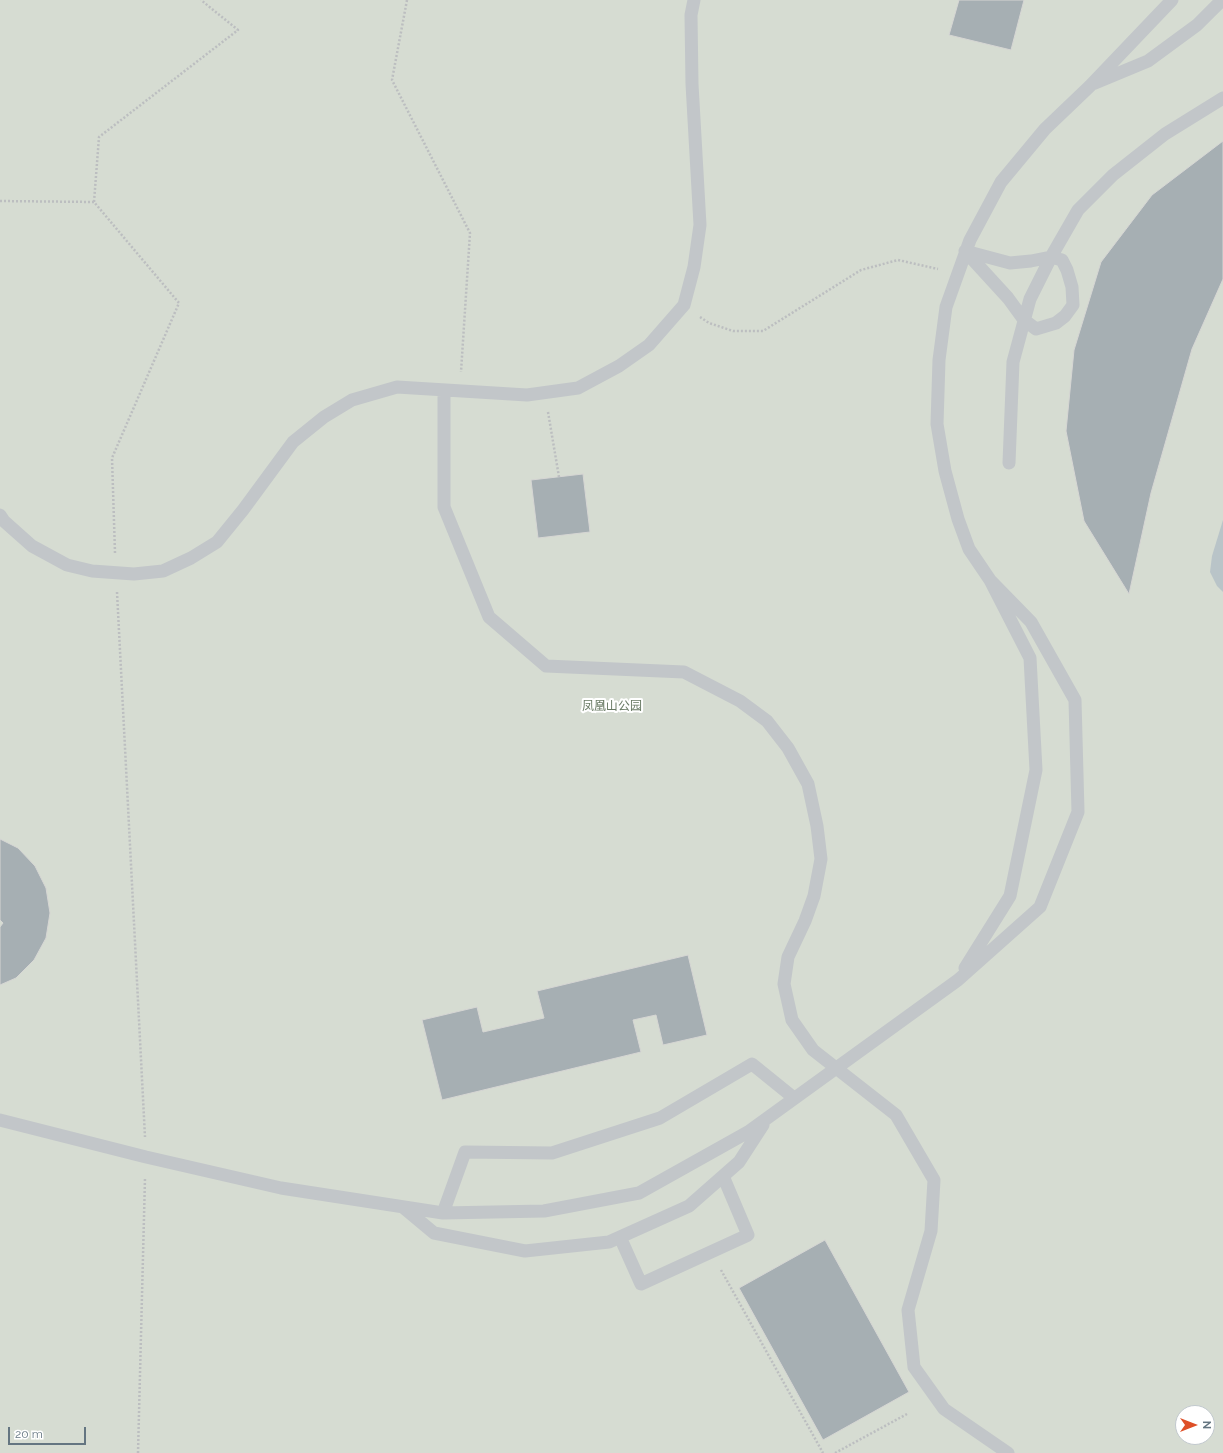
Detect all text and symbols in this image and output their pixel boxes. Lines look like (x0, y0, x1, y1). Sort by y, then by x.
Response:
park label: 凤凰山公园 (582, 699, 642, 713)
north arrow (1175, 1405, 1215, 1445)
scale bar (10, 1419, 88, 1445)
text: N (1200, 1421, 1213, 1429)
text: 20 m (15, 1427, 43, 1441)

